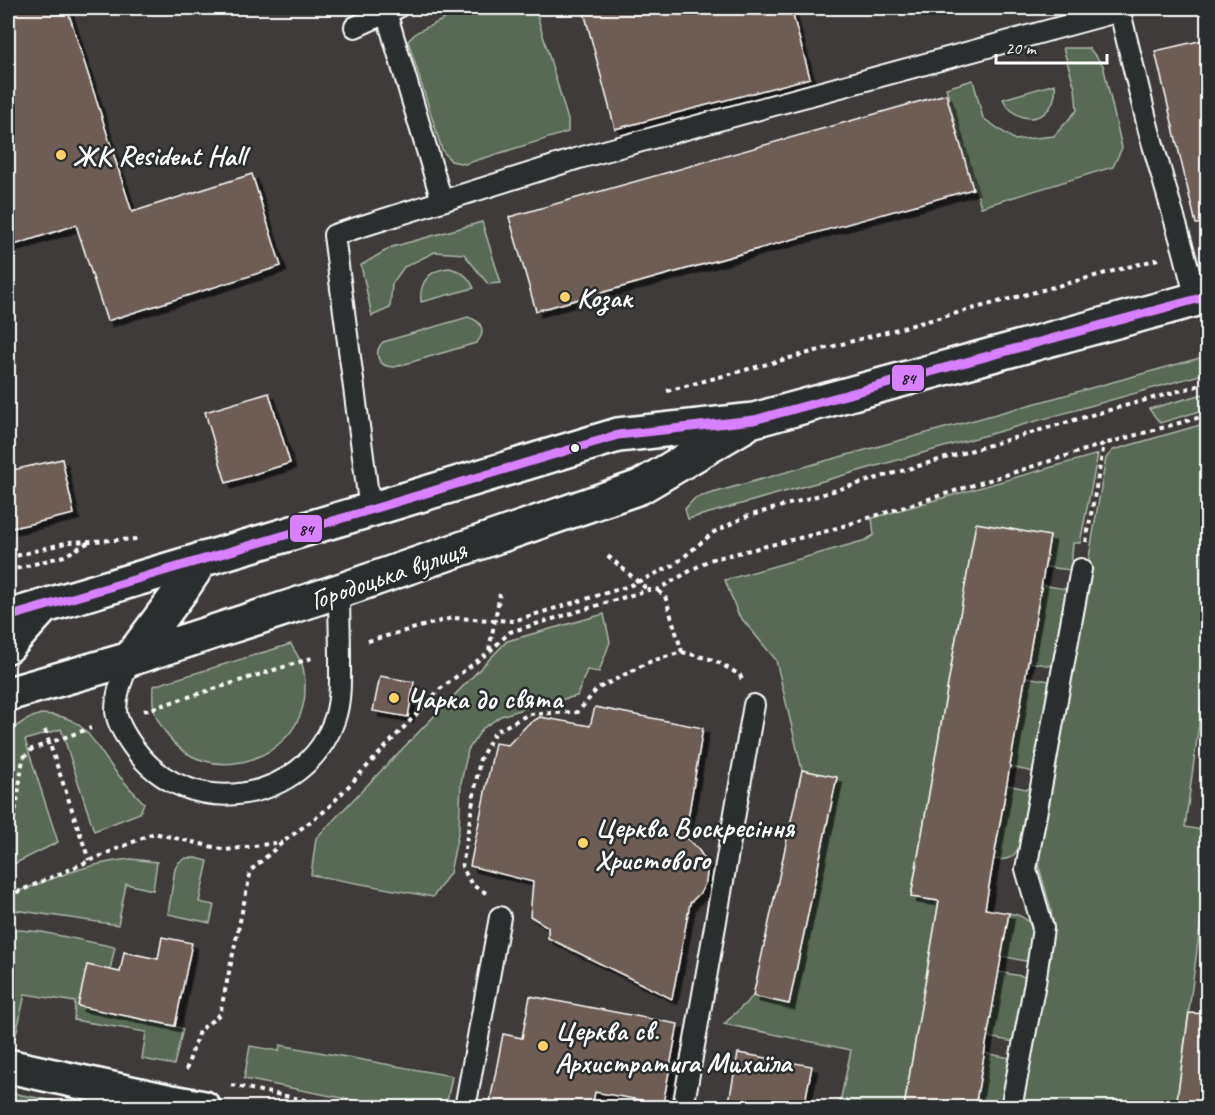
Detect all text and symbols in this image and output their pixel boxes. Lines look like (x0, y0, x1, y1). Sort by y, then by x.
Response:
scale bar (996, 27, 1107, 65)
text: 20 m (1005, 37, 1038, 59)
place label: ЖК Resident Hall (73, 138, 251, 173)
marker: ЖК Resident Hall (54, 148, 68, 162)
place label: Козак (577, 280, 634, 316)
marker: Козак (558, 290, 572, 304)
line badge: 84 (891, 364, 925, 392)
text: 84 (901, 369, 917, 389)
unlabelled marker (569, 442, 581, 454)
line badge: 84 (289, 514, 323, 543)
text: 84 (299, 520, 315, 540)
street label: Городоцька вулиця (305, 531, 472, 618)
place label: Чарка до свята (406, 681, 564, 716)
marker: Чарка до свята (387, 691, 401, 705)
place label: Церква Воскресіння Христового (595, 810, 796, 877)
marker: Церква Воскресіння Христового (576, 836, 590, 850)
place label: Церква св. Архистратига Михаїла (555, 1013, 794, 1080)
marker: Церква св. Архистратига Михаїла (536, 1039, 550, 1053)

